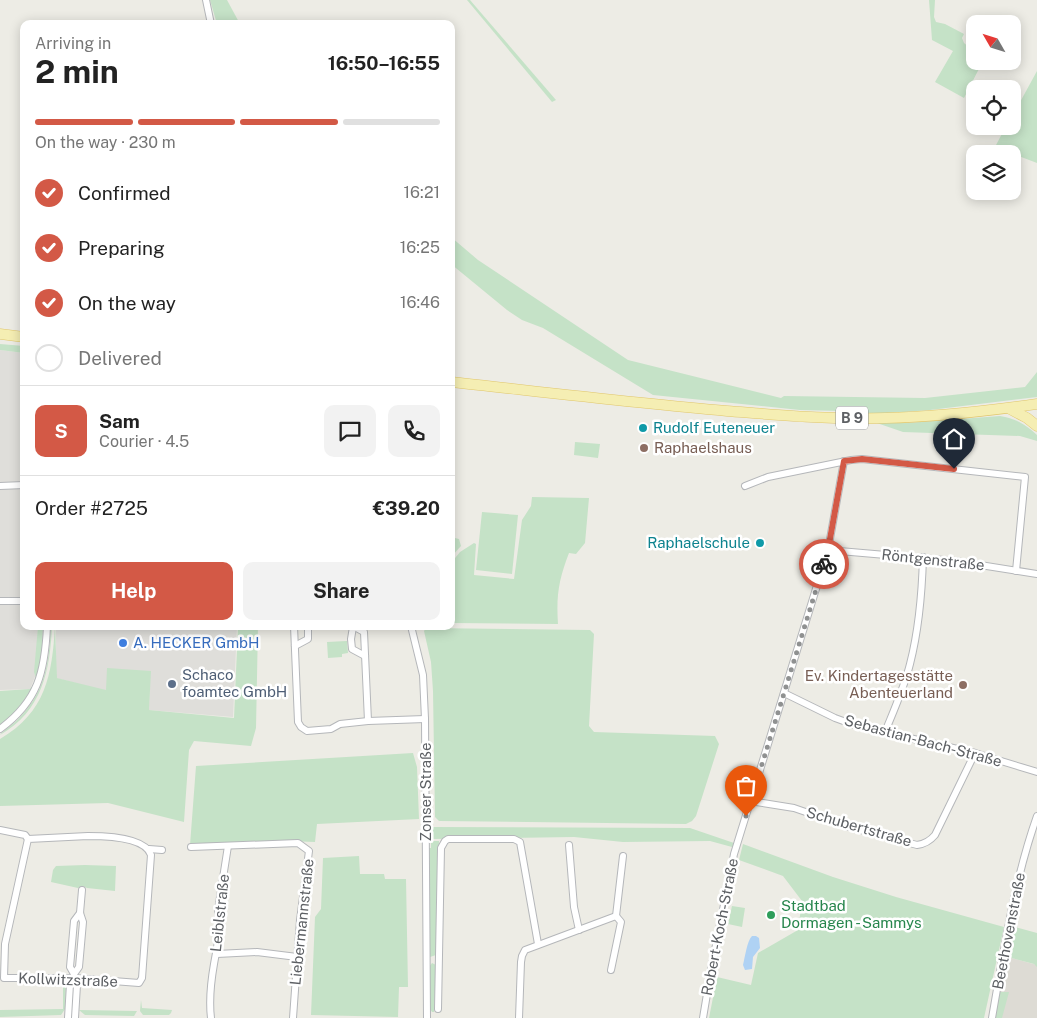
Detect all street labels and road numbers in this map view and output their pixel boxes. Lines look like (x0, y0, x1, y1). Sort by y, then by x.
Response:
road number: B 9 (836, 406, 868, 429)
street label: Röntgenstraße (881, 546, 985, 573)
street label: Sebastian-Bach-Straße (842, 711, 1004, 770)
street label: Zonser Straße (417, 743, 434, 841)
street label: Schubertstraße (804, 803, 914, 850)
street label: Robert-Koch-Straße (698, 857, 741, 997)
street label: Liebermannstraße (286, 858, 317, 986)
street label: Beethovenstraße (989, 871, 1028, 991)
street label: Leiblstraße (207, 873, 232, 953)
street label: Kollwitzstraße (18, 969, 118, 990)

